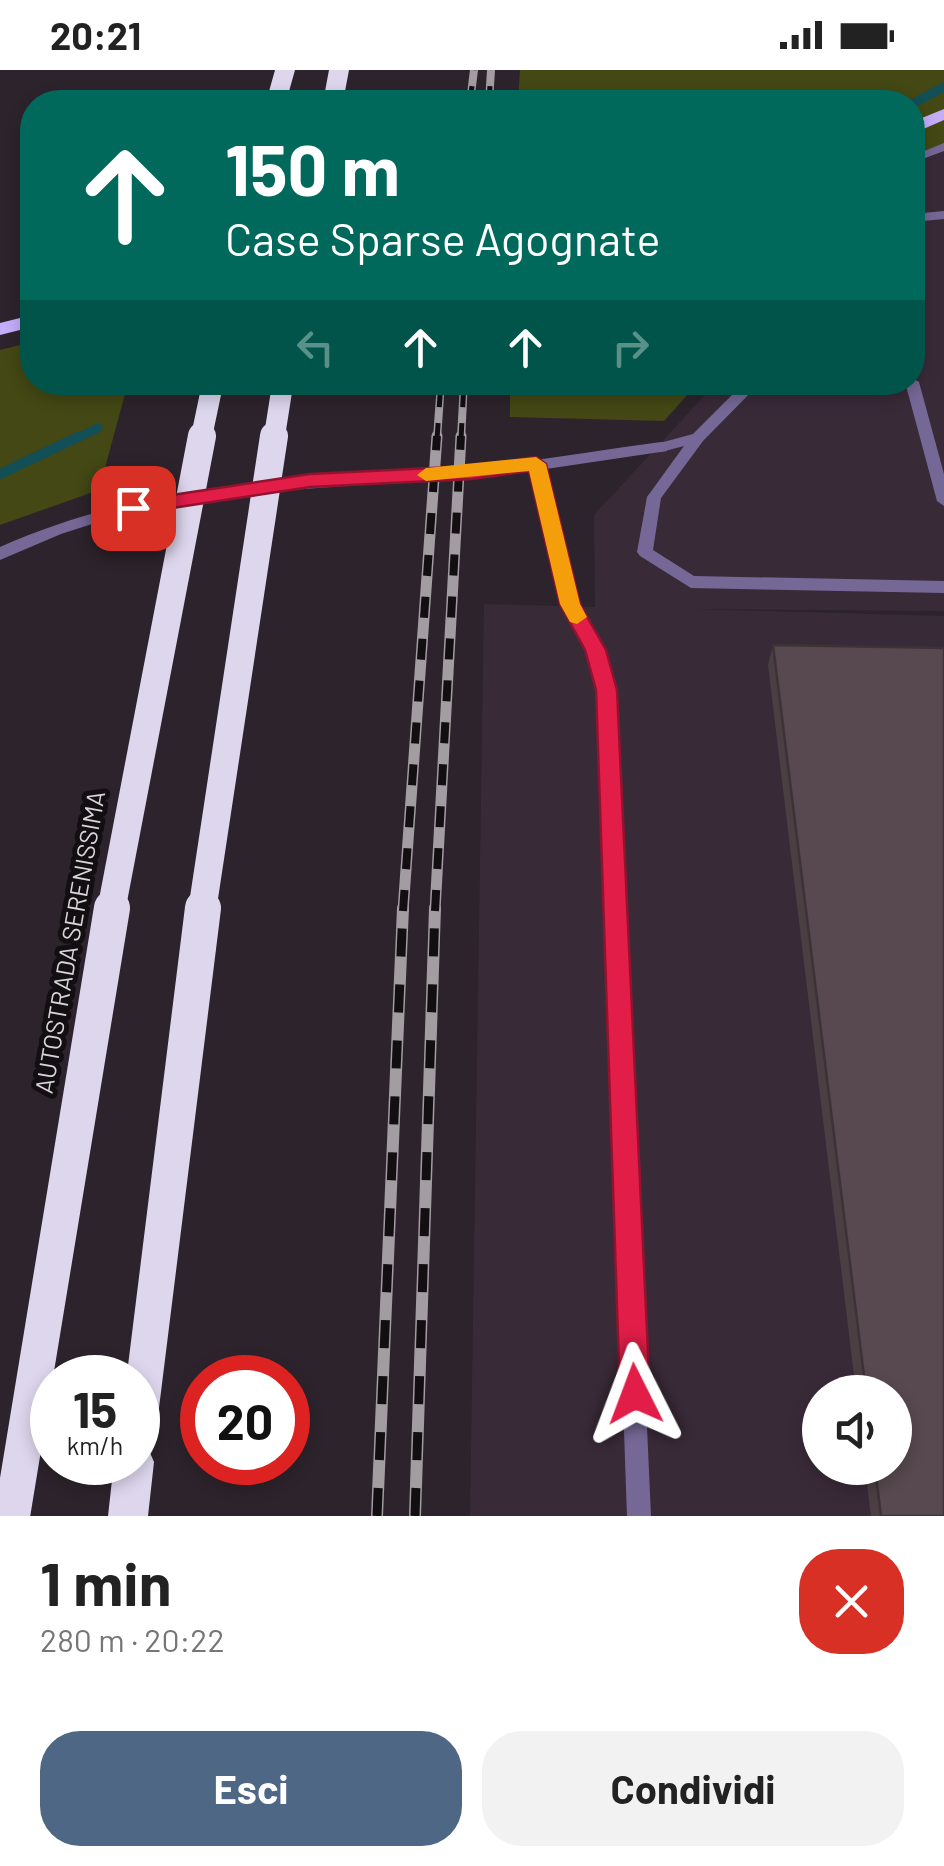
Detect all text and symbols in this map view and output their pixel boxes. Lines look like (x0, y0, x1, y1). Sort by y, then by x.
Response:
text: 20:21 (50, 12, 141, 58)
text: 150 m (225, 126, 400, 210)
icon: ahead (60, 130, 190, 260)
text: Case Sparse Agognate (225, 211, 660, 265)
icon: left (288, 320, 343, 375)
icon: ahead (393, 320, 448, 375)
icon: ahead (498, 320, 553, 375)
icon: right (603, 320, 658, 375)
pin (91, 466, 176, 551)
icon: arrive (106, 481, 161, 536)
street label: AUTOSTRADA SERENISSIMA (28, 788, 110, 1096)
position arrow (583, 1342, 687, 1446)
speed limit sign: 20 (180, 1355, 310, 1485)
map controls (802, 1375, 912, 1485)
button: sound (802, 1375, 912, 1485)
text: 15 (73, 1378, 117, 1438)
text: km/h (67, 1430, 123, 1460)
text: 1 min (40, 1546, 171, 1618)
button: close (799, 1549, 904, 1654)
text: 280 m · 20:22 (40, 1620, 225, 1658)
button: Esci (40, 1731, 462, 1846)
button: Condividi (482, 1731, 904, 1846)

